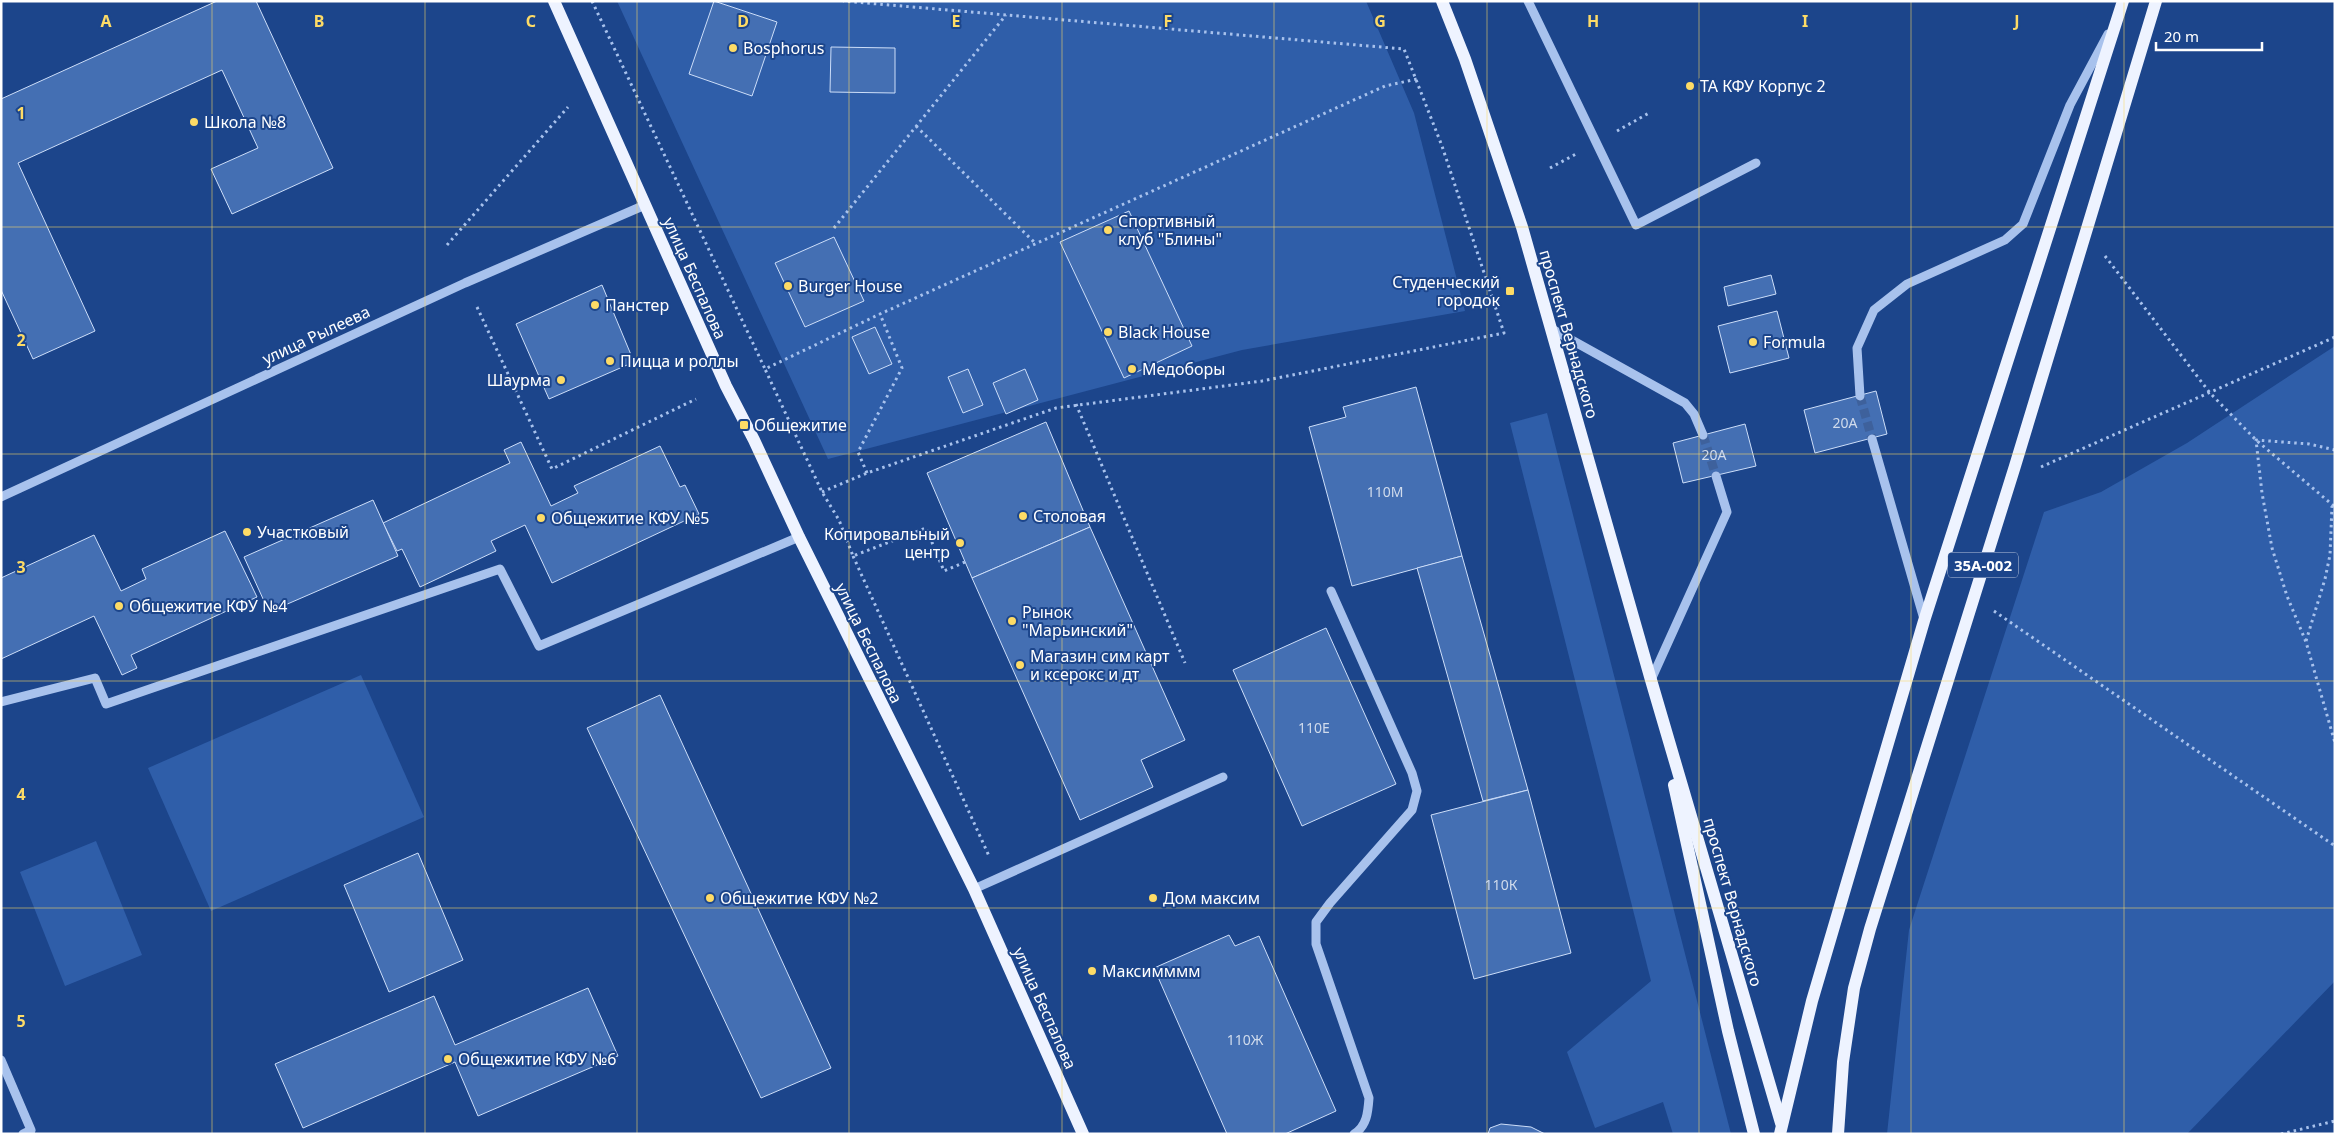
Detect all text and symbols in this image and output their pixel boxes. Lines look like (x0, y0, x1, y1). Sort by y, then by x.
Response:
text: A (100, 10, 112, 32)
text: B (314, 10, 324, 32)
text: C (526, 10, 536, 32)
text: D (737, 10, 749, 32)
text: E (952, 10, 961, 32)
text: F (1164, 10, 1172, 32)
text: G (1374, 10, 1386, 32)
text: H (1587, 10, 1599, 32)
text: I (1802, 10, 1808, 32)
text: J (2012, 10, 2020, 32)
scale bar (2156, 20, 2262, 52)
text: 20 m (2164, 26, 2199, 46)
place label: Bosphorus (743, 37, 824, 59)
marker: Bosphorus (727, 42, 739, 54)
place label: ТА КФУ Корпус 2 (1700, 75, 1826, 97)
marker: ТА КФУ Корпус 2 (1684, 80, 1696, 92)
text: 1 (16, 102, 26, 124)
place label: Школа №8 (204, 111, 286, 133)
marker: Школа №8 (188, 116, 200, 128)
place label: Спортивный клуб "Блины" (1118, 210, 1222, 250)
street label: улица Беспалова (658, 213, 732, 343)
marker: Спортивный клуб "Блины" (1102, 224, 1114, 236)
street label: проспект Вернадского (1534, 247, 1604, 421)
place label: Студенческий городок (1392, 271, 1500, 311)
place label: Burger House (798, 275, 902, 297)
marker: Burger House (782, 280, 794, 292)
marker: Студенческий городок (1504, 285, 1516, 297)
place label: Панстер (605, 294, 669, 316)
marker: Панстер (589, 299, 601, 311)
street label: улица Рылеева (259, 300, 373, 370)
place label: Black House (1118, 321, 1210, 343)
marker: Black House (1102, 326, 1114, 338)
text: 2 (16, 329, 26, 351)
place label: Formula (1763, 331, 1826, 353)
marker: Formula (1747, 336, 1759, 348)
place label: Пицца и роллы (620, 350, 739, 372)
marker: Пицца и роллы (604, 355, 616, 367)
place label: Медоборы (1142, 358, 1225, 380)
marker: Медоборы (1126, 363, 1138, 375)
place label: Шаурма (487, 369, 551, 391)
marker: Шаурма (555, 374, 567, 386)
house number: 20А (1833, 413, 1858, 432)
place label: Общежитие (754, 414, 847, 436)
marker: Общежитие (738, 419, 750, 431)
house number: 20А (1702, 445, 1727, 464)
house number: 110М (1367, 482, 1403, 501)
place label: Столовая (1033, 505, 1106, 527)
place label: Общежитие КФУ №5 (551, 507, 709, 529)
marker: Столовая (1017, 510, 1029, 522)
marker: Общежитие КФУ №5 (535, 512, 547, 524)
place label: Участковый (257, 521, 349, 543)
place label: Копировальный центр (824, 523, 950, 563)
marker: Участковый (241, 526, 253, 538)
marker: Копировальный центр (954, 537, 966, 549)
road number: 35А-002 (1948, 552, 2018, 578)
text: 3 (16, 556, 26, 578)
street label: улица Беспалова (830, 579, 908, 707)
place label: Общежитие КФУ №4 (129, 595, 287, 617)
marker: Общежитие КФУ №4 (113, 600, 125, 612)
place label: Рынок "Марьинский" (1022, 601, 1133, 641)
marker: Рынок "Марьинский" (1006, 615, 1018, 627)
place label: Магазин сим карт и ксерокс и дт (1030, 645, 1170, 685)
marker: Магазин сим карт и ксерокс и дт (1014, 659, 1026, 671)
house number: 110Е (1298, 718, 1330, 737)
text: 4 (16, 783, 26, 805)
street label: проспект Вернадского (1698, 815, 1768, 989)
house number: 110К (1485, 875, 1518, 894)
place label: Общежитие КФУ №2 (720, 887, 878, 909)
place label: Дом максим (1163, 887, 1260, 909)
marker: Общежитие КФУ №2 (704, 892, 716, 904)
marker: Дом максим (1147, 892, 1159, 904)
street label: улица Беспалова (1008, 943, 1082, 1073)
place label: Максимммм (1102, 960, 1201, 982)
marker: Максимммм (1086, 965, 1098, 977)
text: 5 (16, 1010, 26, 1032)
house number: 110Ж (1227, 1030, 1264, 1049)
place label: Общежитие КФУ №6 (458, 1048, 616, 1070)
marker: Общежитие КФУ №6 (442, 1053, 454, 1065)

